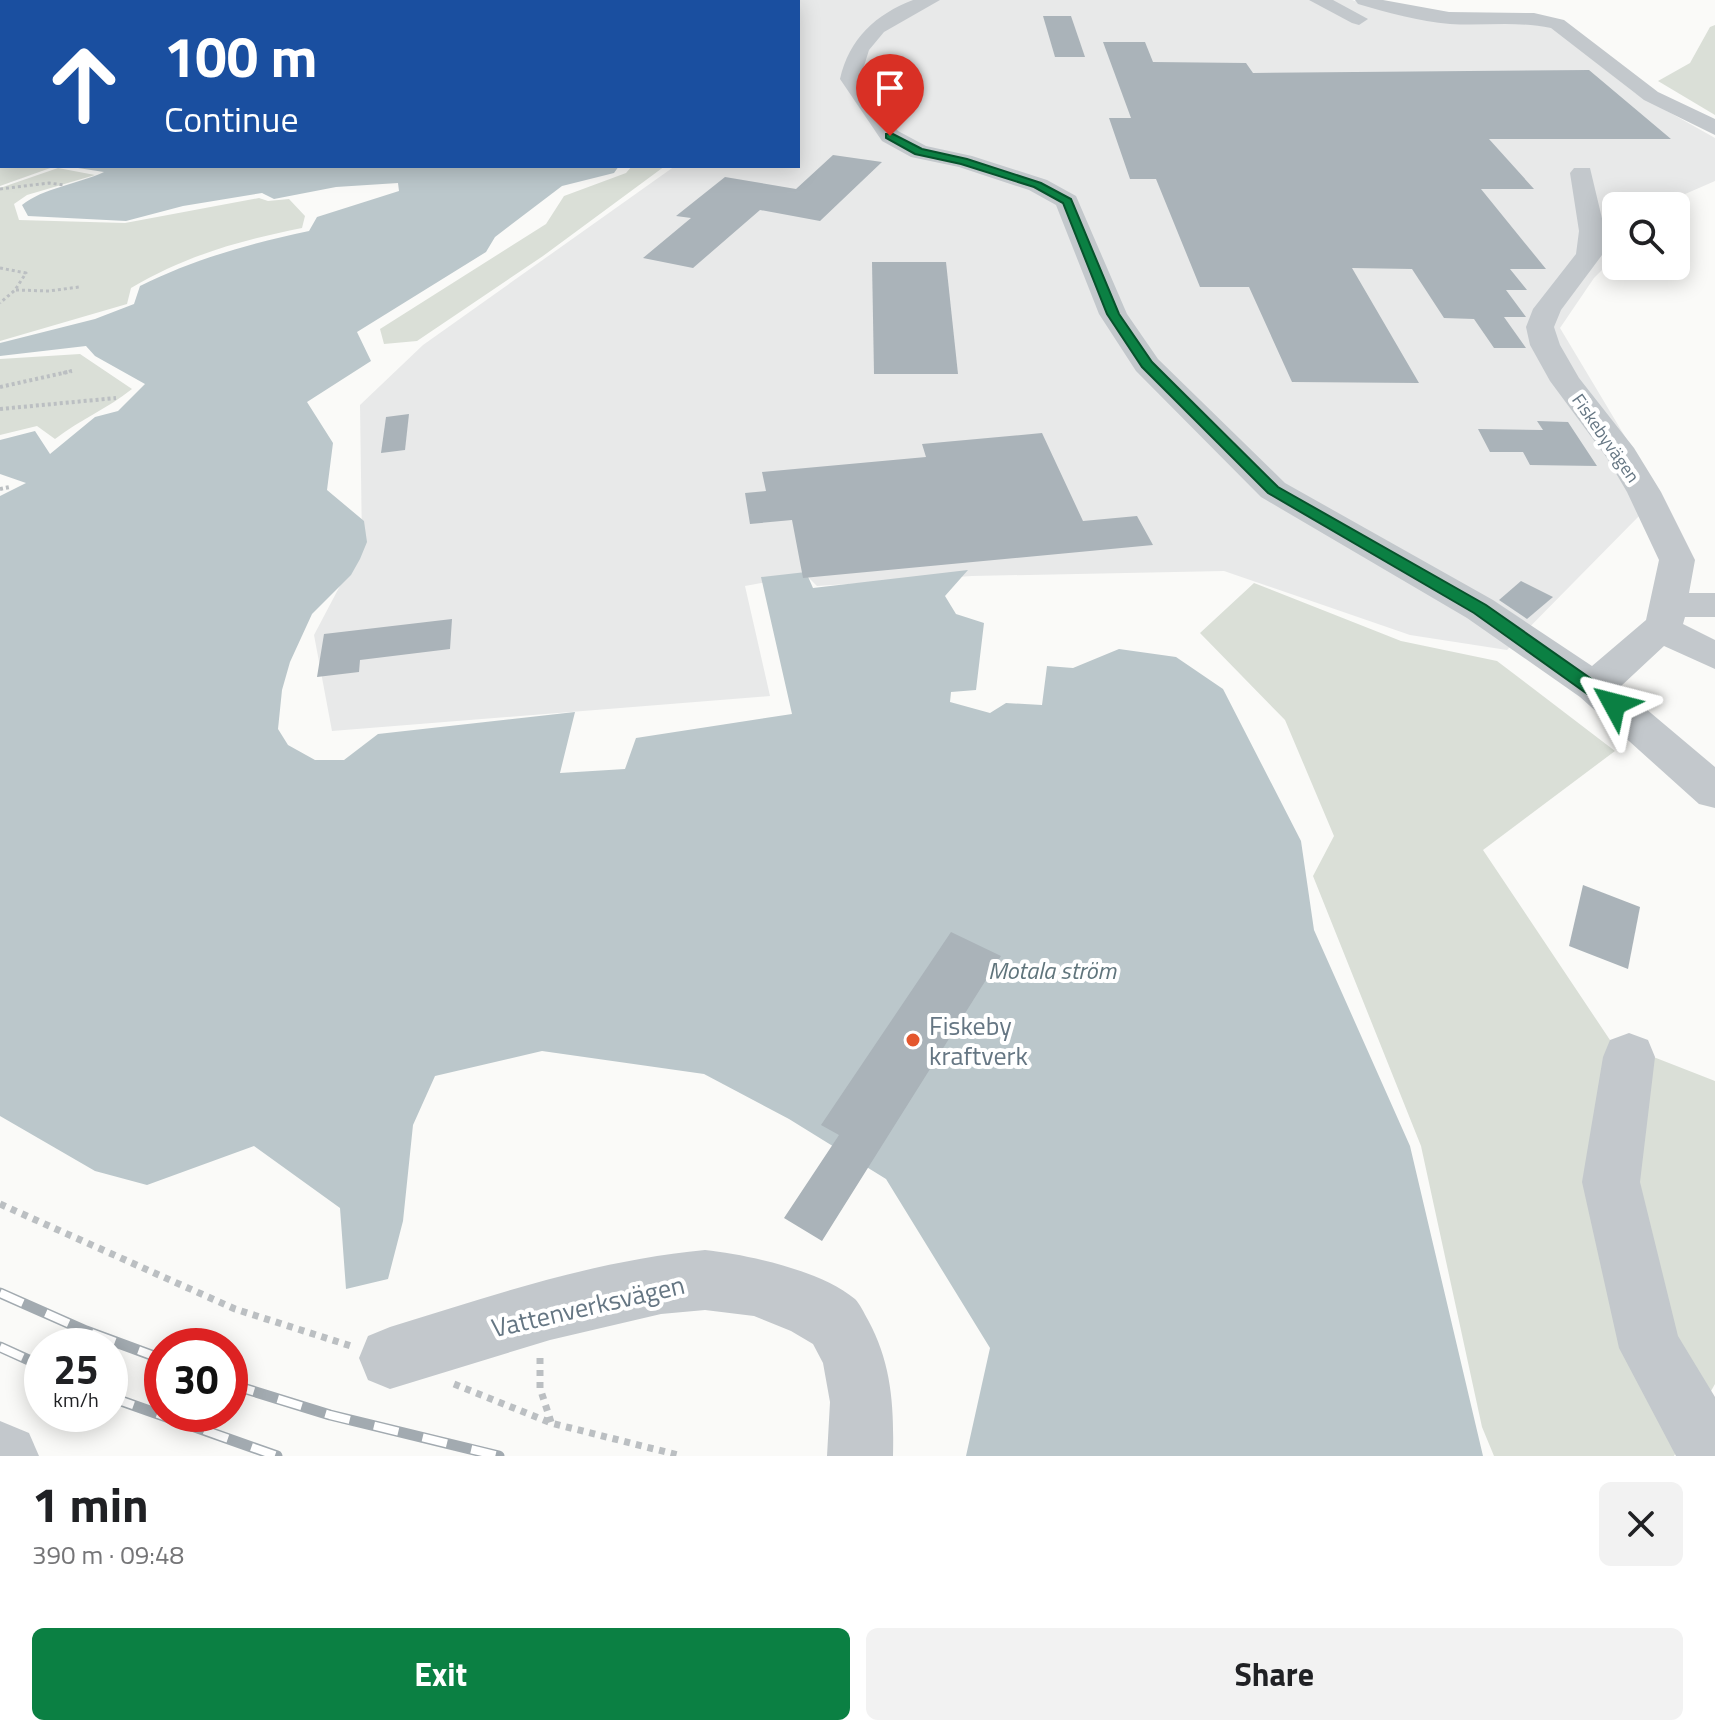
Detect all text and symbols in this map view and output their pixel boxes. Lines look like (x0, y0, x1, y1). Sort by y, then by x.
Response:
text: 100 m (164, 14, 317, 99)
icon: ahead (32, 32, 136, 136)
pin (856, 54, 924, 136)
icon: arrive (868, 66, 912, 110)
text: Continue (164, 91, 299, 146)
map controls (1602, 192, 1690, 280)
button: search (1602, 192, 1690, 280)
street label: Fiskebyvägen (1565, 388, 1647, 488)
position arrow (1572, 662, 1656, 746)
water label: Motala ström (988, 952, 1117, 988)
place label: Fiskeby kraftverk (929, 1006, 1028, 1075)
marker: Fiskeby kraftverk (904, 1031, 922, 1049)
street label: Vattenverksvägen (488, 1265, 688, 1347)
speed limit sign: 30 (144, 1328, 248, 1432)
text: 25 (54, 1339, 98, 1400)
text: km/h (53, 1384, 99, 1415)
text: 1 min (32, 1468, 149, 1541)
button: close (1599, 1482, 1683, 1566)
text: 390 m · 09:48 (32, 1535, 184, 1574)
button: Exit (32, 1628, 850, 1720)
button: Share (866, 1628, 1683, 1720)

